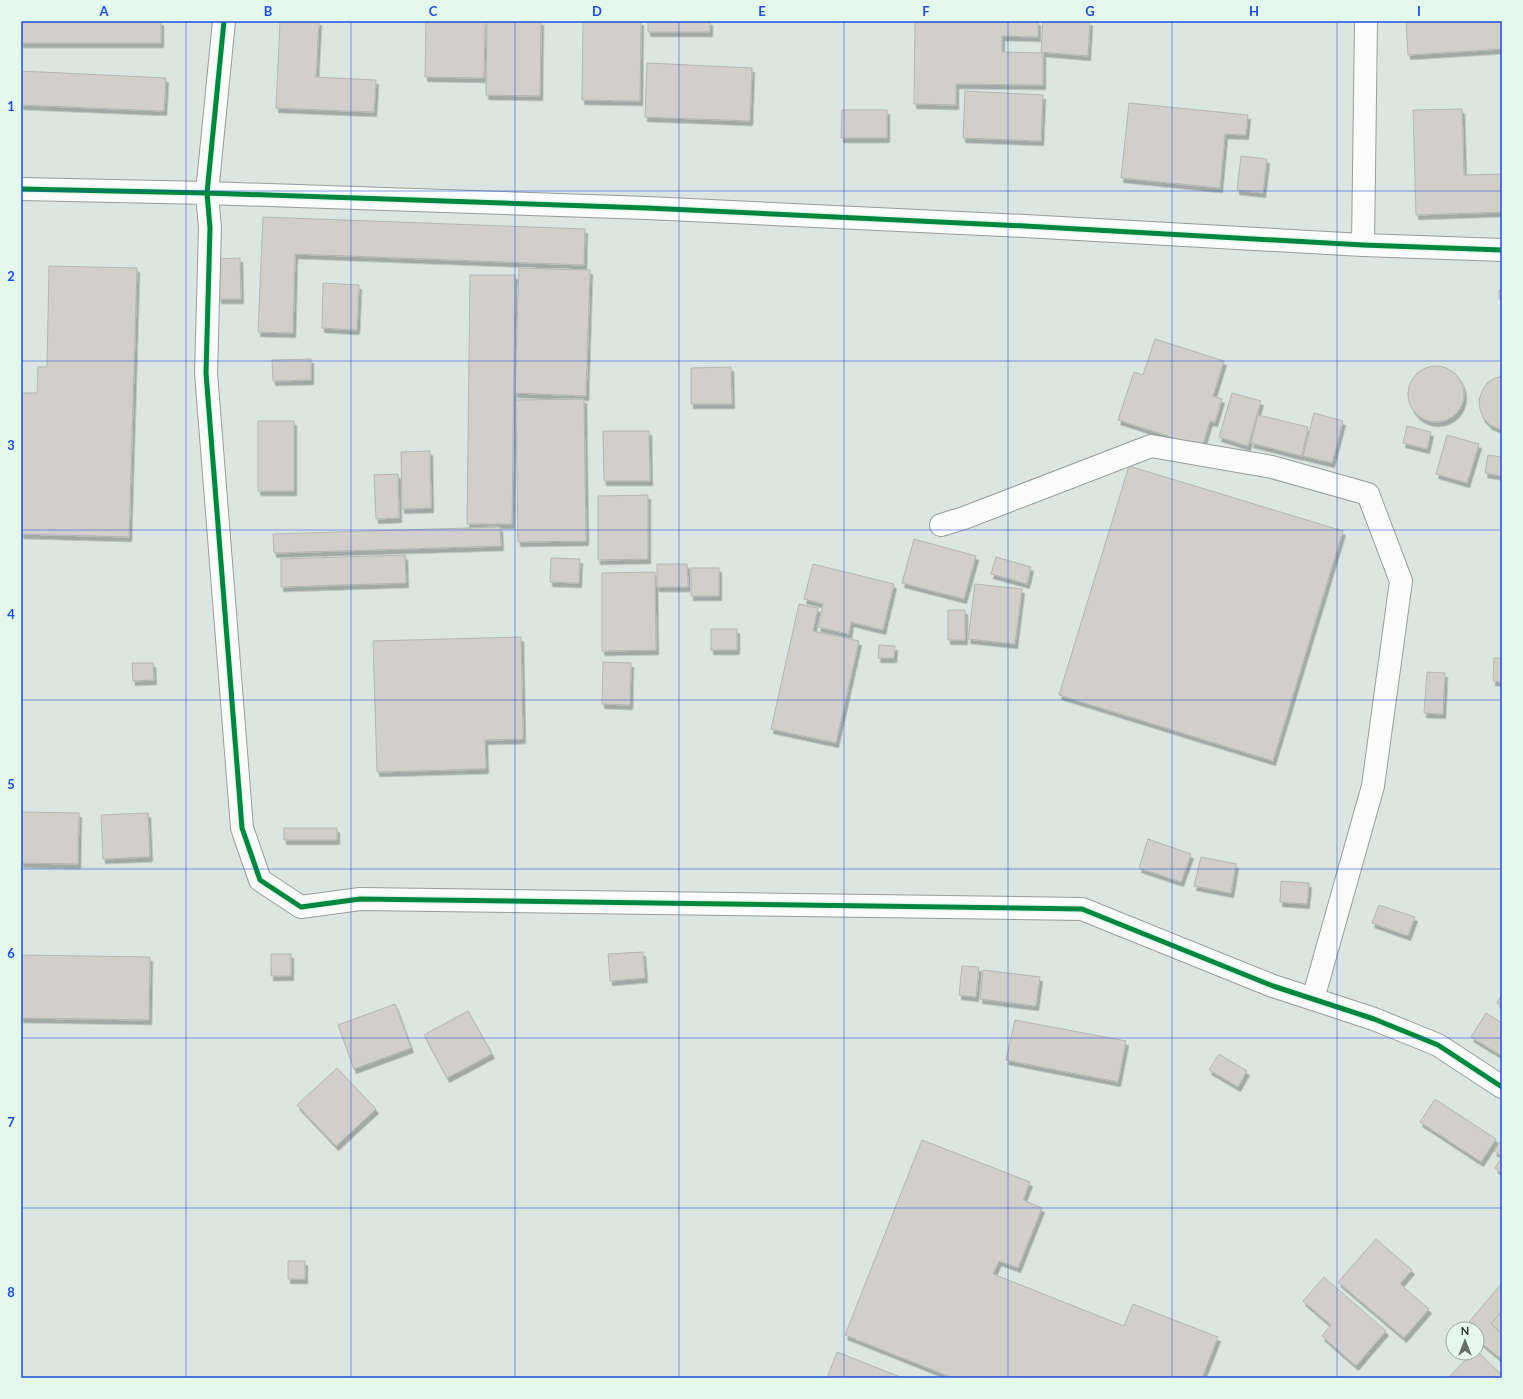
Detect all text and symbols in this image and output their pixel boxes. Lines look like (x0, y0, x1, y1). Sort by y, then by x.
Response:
text: A (98, 3, 109, 19)
text: B (264, 3, 273, 19)
text: C (429, 3, 438, 19)
text: D (592, 3, 602, 19)
text: E (758, 3, 766, 19)
text: F (922, 3, 930, 19)
text: G (1085, 3, 1095, 19)
text: H (1249, 3, 1259, 19)
text: I (1417, 3, 1421, 19)
text: 1 (7, 98, 15, 114)
text: 2 (7, 268, 15, 284)
text: 3 (7, 437, 15, 453)
text: 4 (7, 606, 15, 622)
text: 5 (7, 776, 15, 792)
text: 6 (7, 945, 15, 961)
text: 7 (7, 1114, 15, 1130)
text: 8 (7, 1284, 15, 1300)
north arrow (1445, 1321, 1485, 1361)
text: N (1461, 1324, 1469, 1337)

